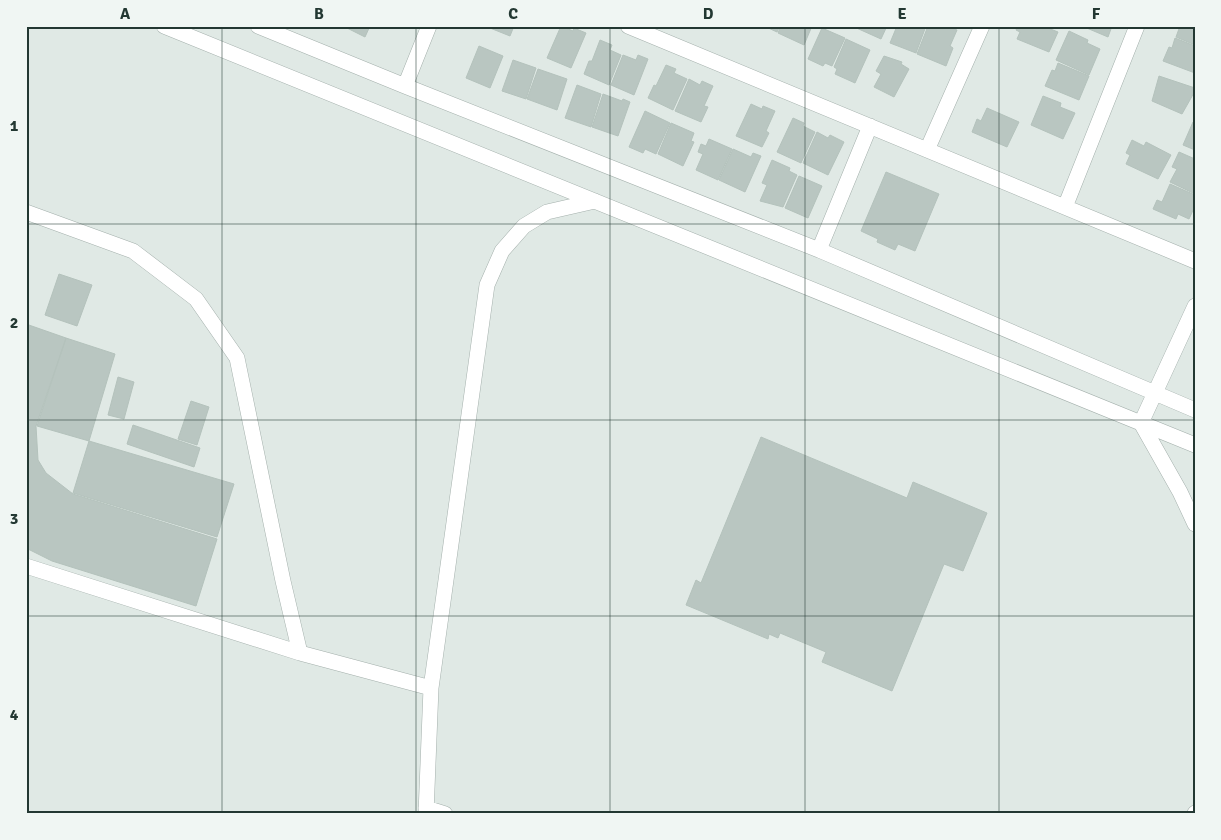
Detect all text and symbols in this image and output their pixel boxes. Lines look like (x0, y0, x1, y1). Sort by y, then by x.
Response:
text: A (120, 4, 131, 24)
text: B (314, 4, 324, 24)
text: C (508, 4, 518, 24)
text: D (703, 4, 714, 24)
text: E (897, 4, 907, 24)
text: F (1092, 4, 1101, 24)
text: 1 (10, 116, 19, 136)
text: 2 (10, 313, 18, 333)
text: 3 (10, 509, 18, 529)
text: 4 (10, 705, 19, 725)

